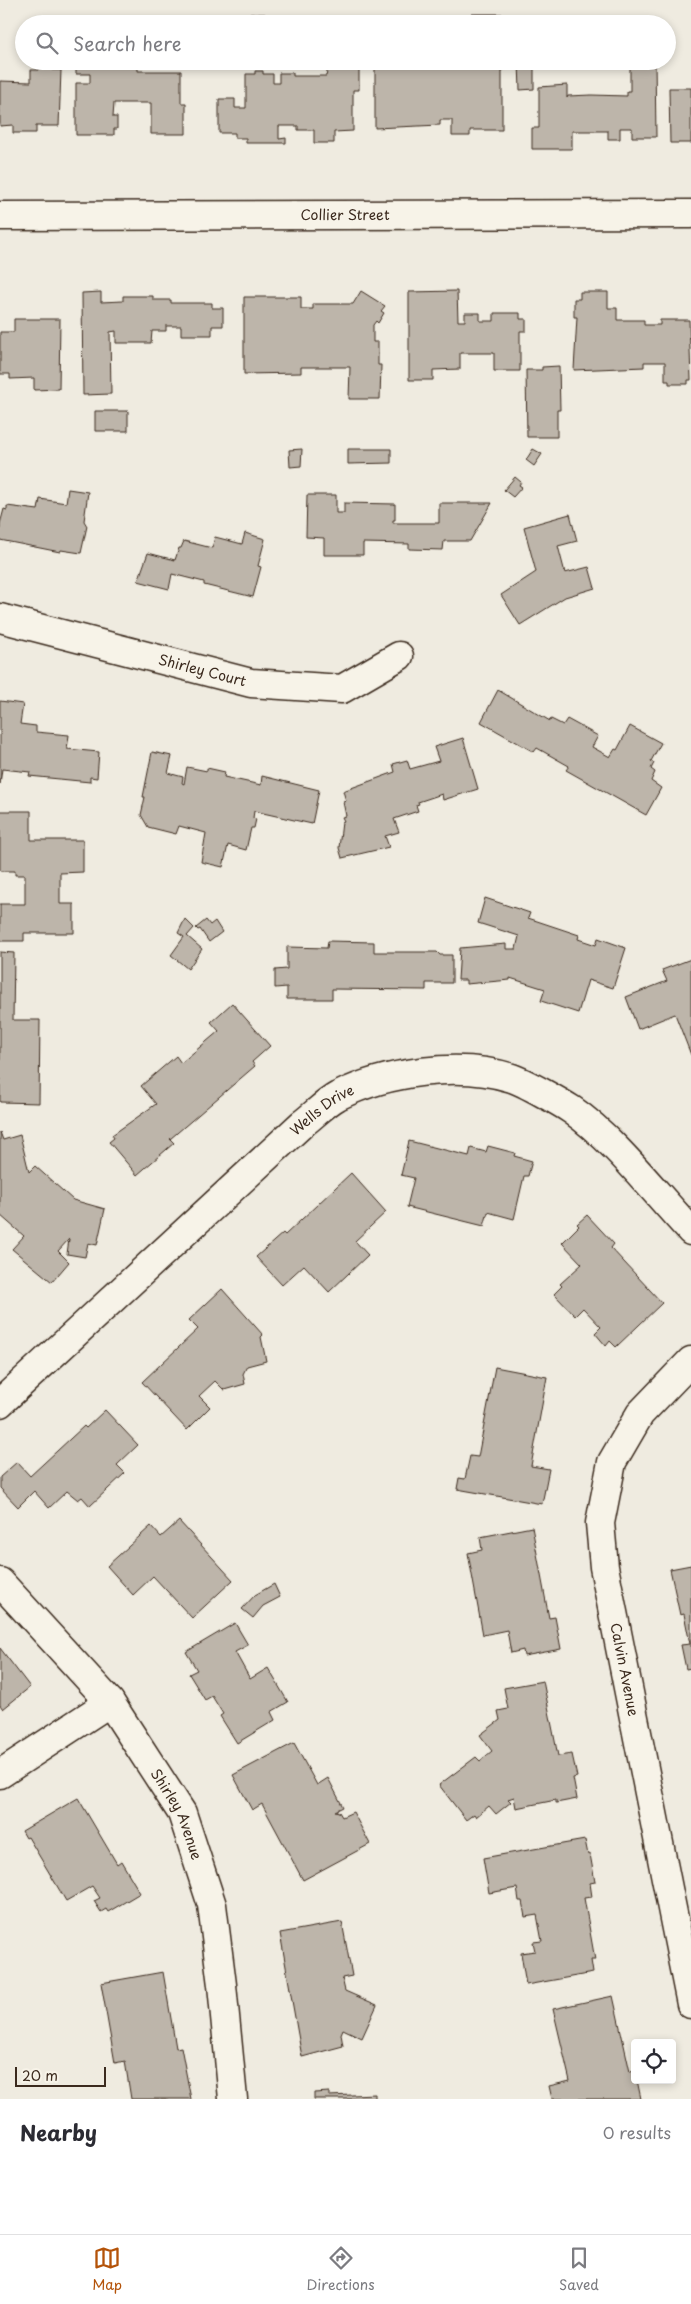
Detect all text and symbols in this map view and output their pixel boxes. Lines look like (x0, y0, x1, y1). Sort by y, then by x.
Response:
search box (15, 15, 676, 70)
icon: search (33, 29, 61, 57)
text: Search here (73, 29, 182, 57)
street label: Collier Street (300, 204, 390, 225)
street label: Shirley Court (156, 648, 249, 691)
street label: Wells Drive (285, 1079, 357, 1140)
street label: Calvin Avenue (605, 1621, 645, 1718)
street label: Shirley Avenue (146, 1764, 208, 1863)
map controls (631, 2039, 676, 2084)
button: locate (631, 2039, 676, 2084)
scale bar (15, 2064, 106, 2087)
text: 20 m (22, 2065, 58, 2086)
text: Nearby (20, 2116, 97, 2148)
text: 0 results (603, 2120, 671, 2144)
tab: Map (92, 2244, 122, 2295)
tab: Directions (307, 2244, 375, 2295)
tab: Saved (559, 2244, 599, 2295)

